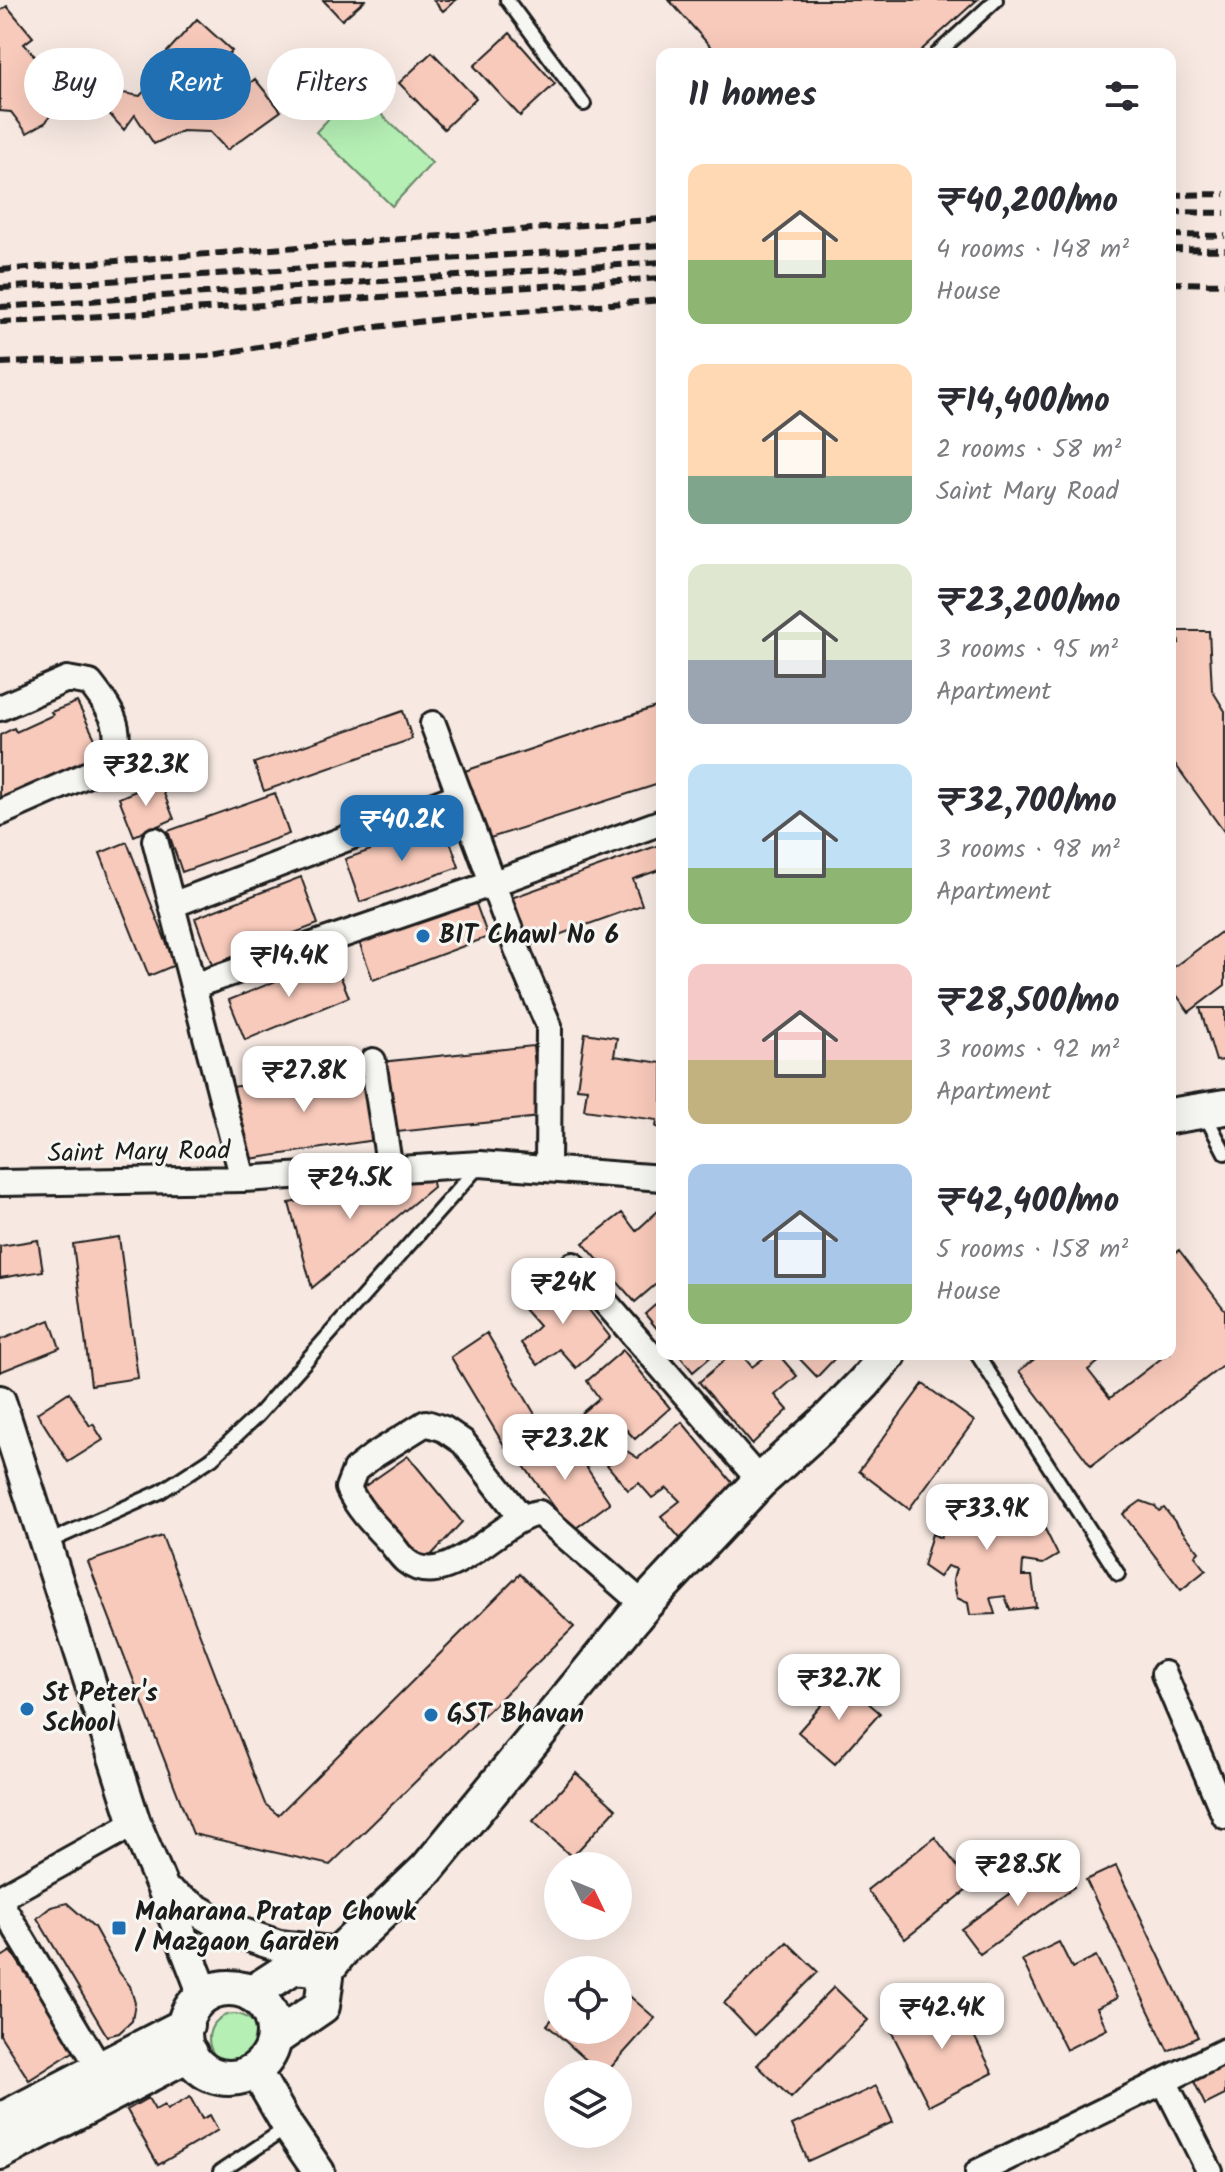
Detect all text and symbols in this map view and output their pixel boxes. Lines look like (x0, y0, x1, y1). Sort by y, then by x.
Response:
chip: Buy (24, 48, 124, 120)
chip: Rent (140, 48, 251, 120)
chip: Filters (267, 48, 396, 120)
text: 11 homes (688, 69, 817, 123)
icon: filters (1100, 74, 1144, 118)
text: ₹40,200/mo (936, 175, 1118, 229)
icon: home (752, 196, 848, 292)
text: 4 rooms · 148 m² (936, 229, 1129, 271)
text: House (936, 271, 1000, 313)
text: ₹14,400/mo (936, 375, 1110, 429)
icon: home (752, 396, 848, 492)
text: 2 rooms · 58 m² (936, 429, 1121, 471)
text: Saint Mary Road (936, 471, 1119, 513)
text: ₹23,200/mo (936, 575, 1121, 629)
icon: home (752, 596, 848, 692)
text: 3 rooms · 95 m² (936, 629, 1118, 671)
text: Apartment (936, 671, 1051, 713)
pin: ₹32.3K (81, 740, 211, 808)
text: ₹32.3K (102, 745, 190, 787)
text: ₹32,700/mo (936, 775, 1117, 829)
pin: ₹40.2K (337, 795, 467, 863)
icon: home (752, 796, 848, 892)
text: ₹40.2K (358, 800, 446, 842)
text: 3 rooms · 98 m² (936, 829, 1120, 871)
text: Apartment (936, 871, 1051, 913)
place label: BIT Chawl No 6 (439, 915, 619, 957)
marker: BIT Chawl No 6 (414, 927, 432, 945)
pin: ₹14.4K (224, 931, 354, 999)
text: ₹14.4K (249, 936, 329, 978)
text: ₹28,500/mo (936, 975, 1119, 1029)
icon: home (752, 996, 848, 1092)
text: 3 rooms · 92 m² (936, 1029, 1119, 1071)
pin: ₹27.8K (239, 1046, 369, 1114)
text: ₹27.8K (260, 1051, 348, 1093)
text: Apartment (936, 1071, 1051, 1113)
street label: Saint Mary Road (47, 1130, 232, 1176)
pin: ₹24.5K (285, 1153, 415, 1221)
text: ₹24.5K (307, 1158, 393, 1200)
text: ₹42,400/mo (936, 1175, 1119, 1229)
icon: home (752, 1196, 848, 1292)
text: 5 rooms · 158 m² (936, 1229, 1128, 1271)
pin: ₹24K (516, 1258, 610, 1326)
text: ₹24K (529, 1263, 597, 1305)
text: House (936, 1271, 1000, 1313)
pin: ₹23.2K (500, 1414, 630, 1482)
text: ₹23.2K (521, 1419, 609, 1461)
pin: ₹33.9K (922, 1484, 1052, 1552)
text: ₹33.9K (944, 1489, 1030, 1531)
pin: ₹32.7K (774, 1654, 904, 1722)
text: ₹32.7K (796, 1659, 882, 1701)
place label: St Peter's School (43, 1673, 158, 1745)
place label: GST Bhavan (447, 1694, 584, 1736)
marker: St Peter's School (18, 1700, 36, 1718)
marker: GST Bhavan (422, 1706, 440, 1724)
pin: ₹28.5K (953, 1840, 1083, 1908)
text: ₹28.5K (974, 1845, 1062, 1887)
north arrow (544, 1852, 632, 1940)
map controls (544, 1852, 632, 2148)
place label: Maharana Pratap Chowk / Mazgaon Garden (134, 1892, 417, 1964)
marker: Maharana Pratap Chowk / Mazgaon Garden (110, 1919, 128, 1937)
button: locate (544, 1956, 632, 2044)
pin: ₹42.4K (877, 1983, 1007, 2051)
text: ₹42.4K (898, 1988, 986, 2030)
button: layers (544, 2060, 632, 2148)

